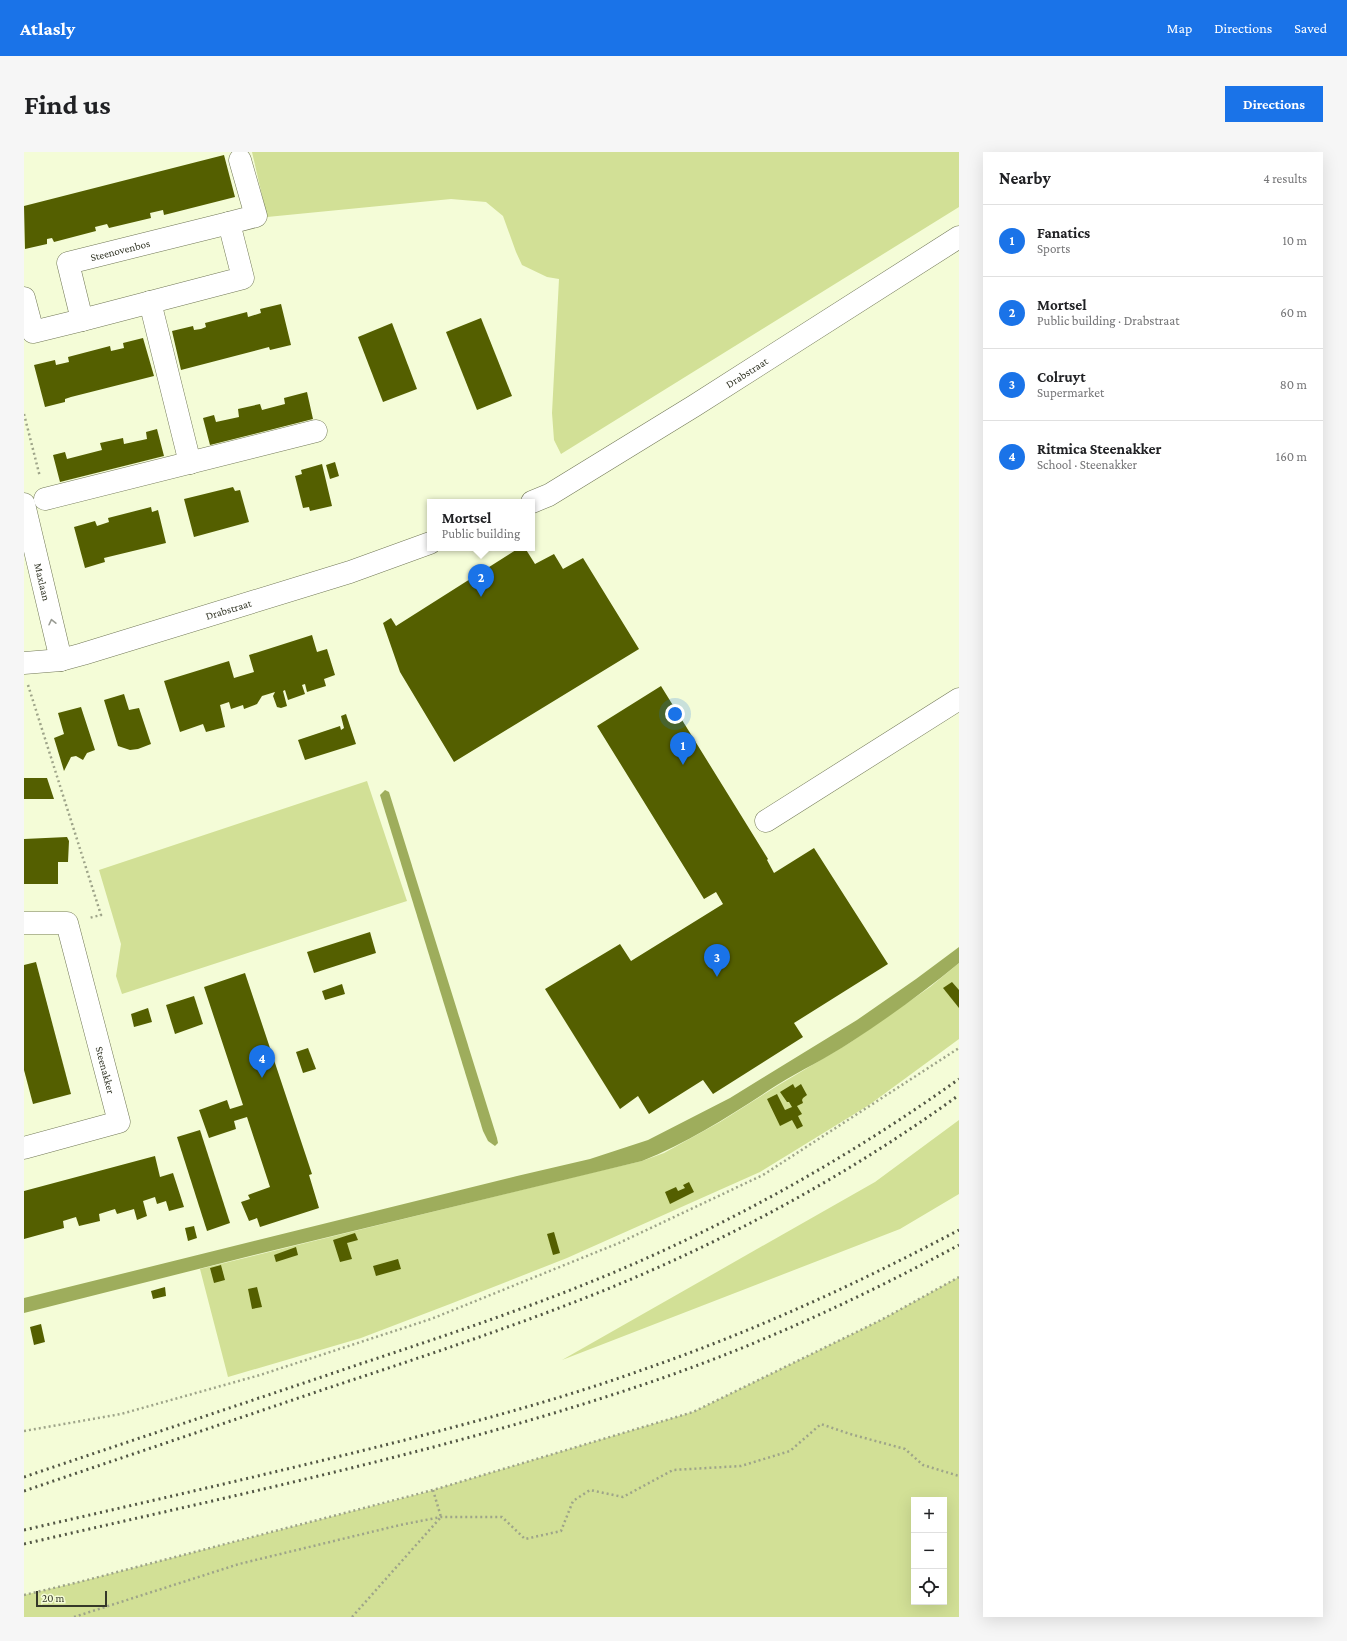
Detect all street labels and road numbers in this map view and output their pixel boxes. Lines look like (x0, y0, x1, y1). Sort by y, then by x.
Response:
street label: Steenovenbos (89, 237, 151, 263)
street label: Drabstraat (724, 354, 770, 390)
street label: Maxlaan (32, 562, 53, 602)
street label: Drabstraat (204, 597, 253, 622)
street label: Steenakker (93, 1045, 117, 1095)

